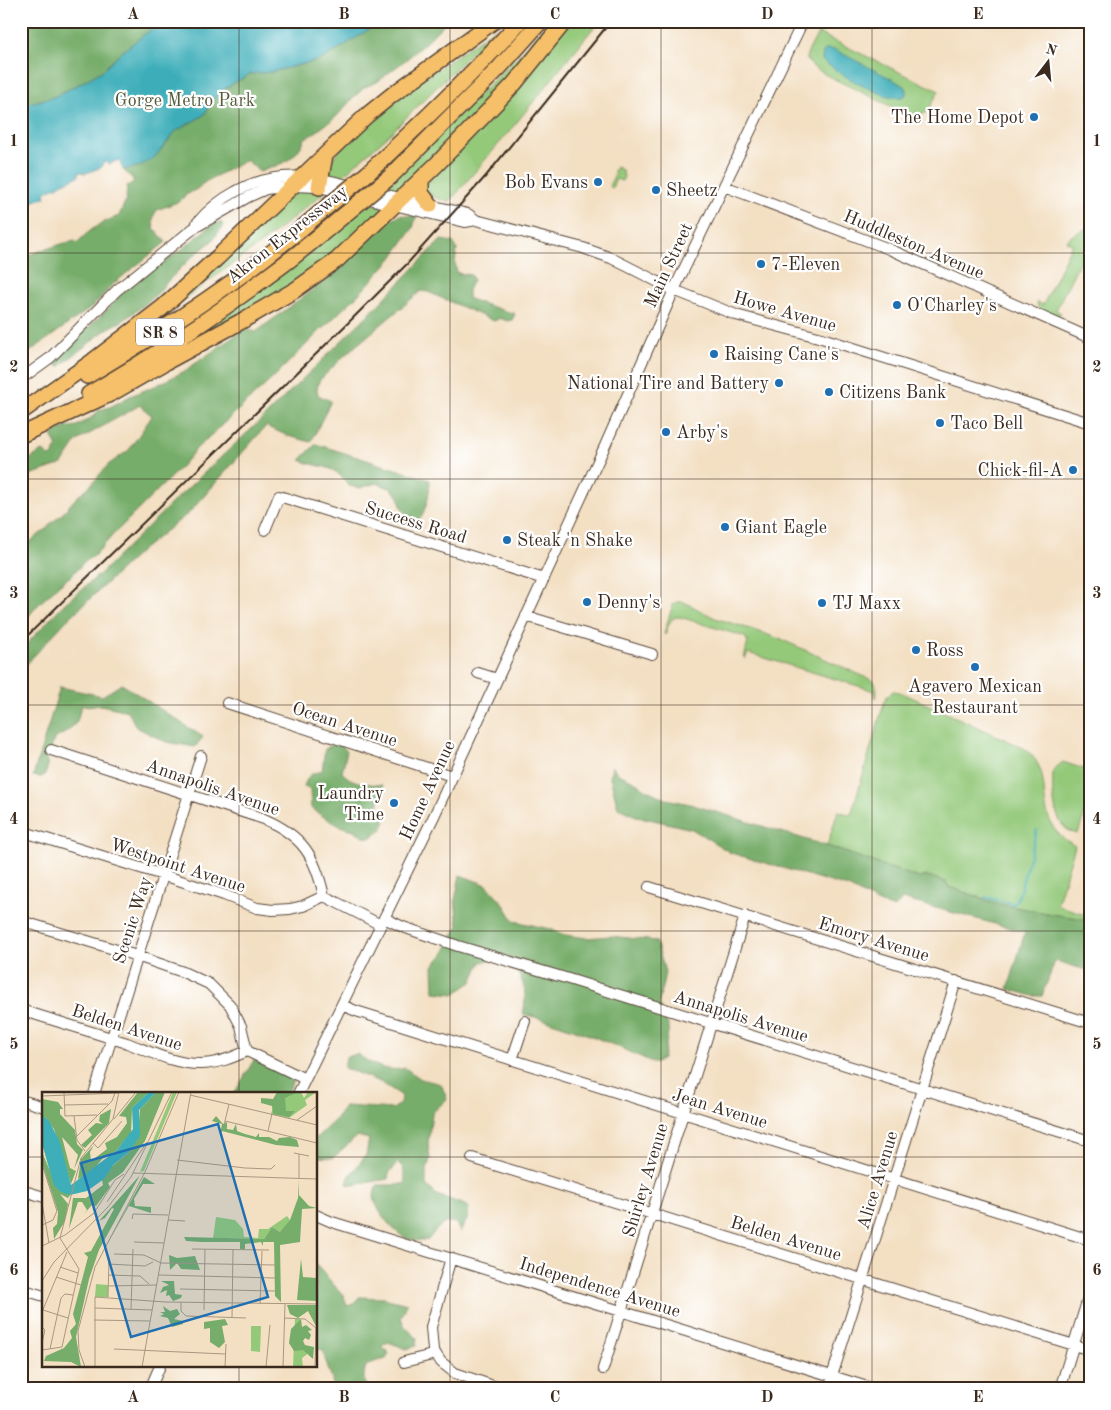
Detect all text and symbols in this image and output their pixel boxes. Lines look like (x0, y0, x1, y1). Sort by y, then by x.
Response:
text: A (127, 7, 139, 23)
text: B (338, 7, 350, 23)
text: C (550, 7, 560, 23)
text: D (761, 7, 773, 23)
text: E (972, 7, 984, 23)
north arrow (1024, 38, 1074, 88)
text: N (1044, 42, 1059, 59)
park label: Gorge Metro Park (115, 92, 255, 110)
place label: The Home Depot (890, 109, 1024, 127)
marker: The Home Depot (1028, 111, 1040, 123)
text: 1 (9, 134, 19, 150)
text: 1 (1092, 134, 1102, 150)
place label: Bob Evans (505, 174, 588, 192)
marker: Bob Evans (592, 176, 604, 188)
street label: Akron Expressway (224, 182, 352, 287)
place label: Sheetz (666, 182, 718, 200)
marker: Sheetz (650, 184, 662, 196)
street label: Huddleston Avenue (841, 207, 986, 283)
street label: Main Street (641, 220, 696, 311)
place label: 7-Eleven (771, 256, 841, 274)
marker: 7-Eleven (755, 258, 767, 270)
street label: Howe Avenue (731, 289, 838, 335)
place label: O'Charley's (907, 297, 997, 315)
marker: O'Charley's (891, 299, 903, 311)
road number: SR 8 (136, 318, 184, 346)
place label: Raising Cane's (724, 346, 839, 364)
marker: Raising Cane's (708, 348, 720, 360)
text: 2 (9, 360, 19, 376)
text: 2 (1092, 360, 1102, 376)
place label: National Tire and Battery (567, 375, 769, 393)
marker: National Tire and Battery (773, 377, 785, 389)
place label: Citizens Bank (839, 384, 946, 402)
marker: Citizens Bank (823, 386, 835, 398)
place label: Taco Bell (950, 415, 1023, 433)
marker: Taco Bell (934, 417, 946, 429)
place label: Arby's (676, 424, 728, 442)
marker: Arby's (660, 426, 672, 438)
place label: Chick-fil-A (978, 462, 1063, 480)
marker: Chick-fil-A (1067, 464, 1079, 476)
street label: Success Road (363, 499, 469, 547)
place label: Giant Eagle (735, 519, 827, 537)
marker: Giant Eagle (719, 521, 731, 533)
place label: Steak 'n Shake (517, 532, 633, 550)
marker: Steak 'n Shake (501, 534, 513, 546)
text: 3 (9, 586, 19, 602)
text: 3 (1092, 586, 1102, 602)
place label: Denny's (597, 594, 661, 612)
place label: TJ Maxx (832, 595, 901, 613)
marker: Denny's (581, 596, 593, 608)
marker: TJ Maxx (816, 597, 828, 609)
place label: Ross (926, 642, 964, 660)
marker: Ross (910, 644, 922, 656)
marker: Agavero Mexican Restaurant (969, 661, 981, 673)
place label: Agavero Mexican Restaurant (908, 678, 1042, 717)
street label: Ocean Avenue (290, 699, 400, 750)
street label: Home Avenue (397, 738, 459, 843)
street label: Annapolis Avenue (144, 757, 282, 819)
place label: Laundry Time (317, 785, 384, 824)
marker: Laundry Time (388, 797, 400, 809)
text: 4 (9, 812, 19, 828)
text: 4 (1092, 812, 1102, 828)
street label: Westpoint Avenue (108, 836, 248, 896)
street label: Scenic Way (110, 874, 156, 966)
street label: Emory Avenue (816, 915, 931, 965)
street label: Annapolis Avenue (671, 988, 810, 1046)
street label: Belden Avenue (69, 1002, 184, 1054)
text: 5 (9, 1037, 19, 1053)
text: 5 (1092, 1037, 1102, 1053)
street label: Jean Avenue (670, 1086, 770, 1132)
inset map (42, 1092, 318, 1368)
street label: Shirley Avenue (620, 1121, 672, 1239)
street label: Alice Avenue (854, 1129, 901, 1232)
street label: Belden Avenue (728, 1214, 843, 1264)
street label: Independence Avenue (517, 1255, 682, 1321)
text: 6 (9, 1263, 19, 1279)
text: 6 (1092, 1263, 1102, 1279)
text: A (127, 1390, 139, 1406)
text: B (338, 1390, 350, 1406)
text: C (550, 1390, 560, 1406)
text: D (761, 1390, 773, 1406)
text: E (972, 1390, 984, 1406)

